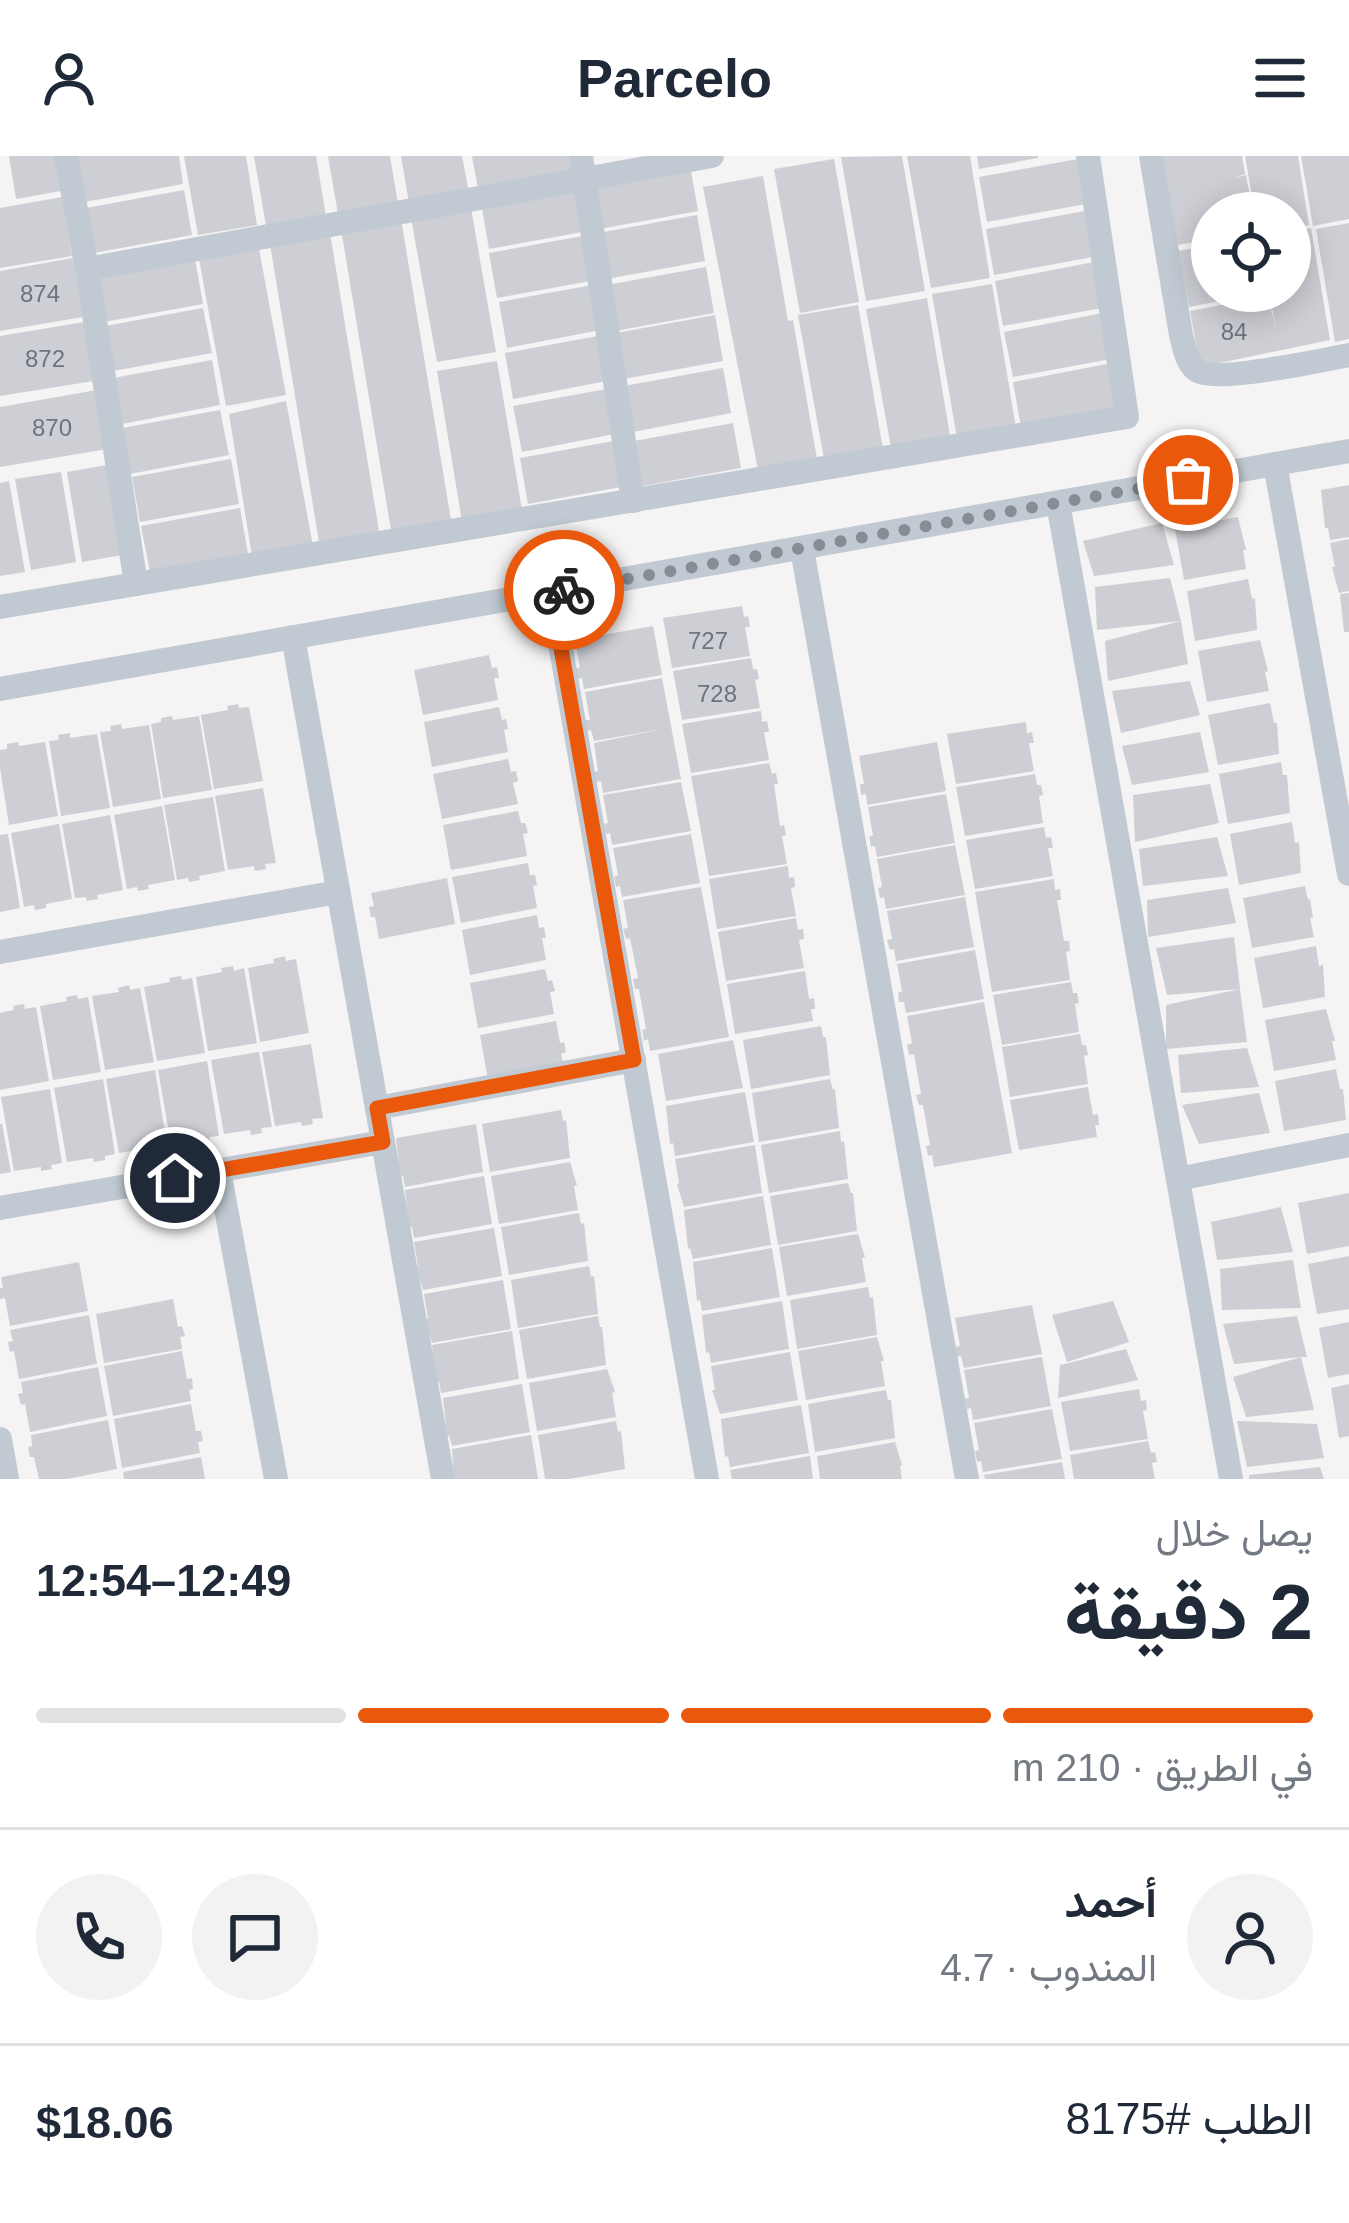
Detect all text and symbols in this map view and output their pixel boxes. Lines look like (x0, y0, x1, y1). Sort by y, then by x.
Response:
icon: person (36, 45, 102, 111)
icon: menu (1247, 45, 1313, 111)
text: Parcelo (577, 48, 772, 108)
map controls (1191, 192, 1311, 312)
button: locate (1191, 192, 1311, 312)
house number: 874 (20, 280, 60, 307)
house number: 84 (1221, 318, 1247, 345)
house number: 872 (25, 345, 65, 372)
house number: 870 (32, 414, 72, 441)
pin (1137, 429, 1239, 531)
icon: bag (1155, 447, 1221, 513)
courier (504, 530, 624, 650)
icon: bike (531, 557, 597, 623)
house number: 727 (688, 627, 728, 654)
house number: 728 (697, 680, 737, 707)
pin (124, 1127, 226, 1229)
icon: home (142, 1145, 208, 1211)
text: يصل خلال (1156, 1511, 1313, 1554)
text: 12:49–12:54 (36, 1555, 291, 1606)
text: 2 دقيقة (1064, 1568, 1313, 1656)
text: في الطريق · 210 m (1012, 1746, 1313, 1789)
button: phone (36, 1874, 162, 2000)
button: chat (192, 1874, 318, 2000)
button: person (1187, 1874, 1313, 2000)
text: أحمد (1065, 1876, 1157, 1927)
text: المندوب · 4.7 (940, 1946, 1157, 1989)
text: الطلب #8175 (1065, 2093, 1313, 2144)
text: $18.06 (36, 2097, 174, 2148)

